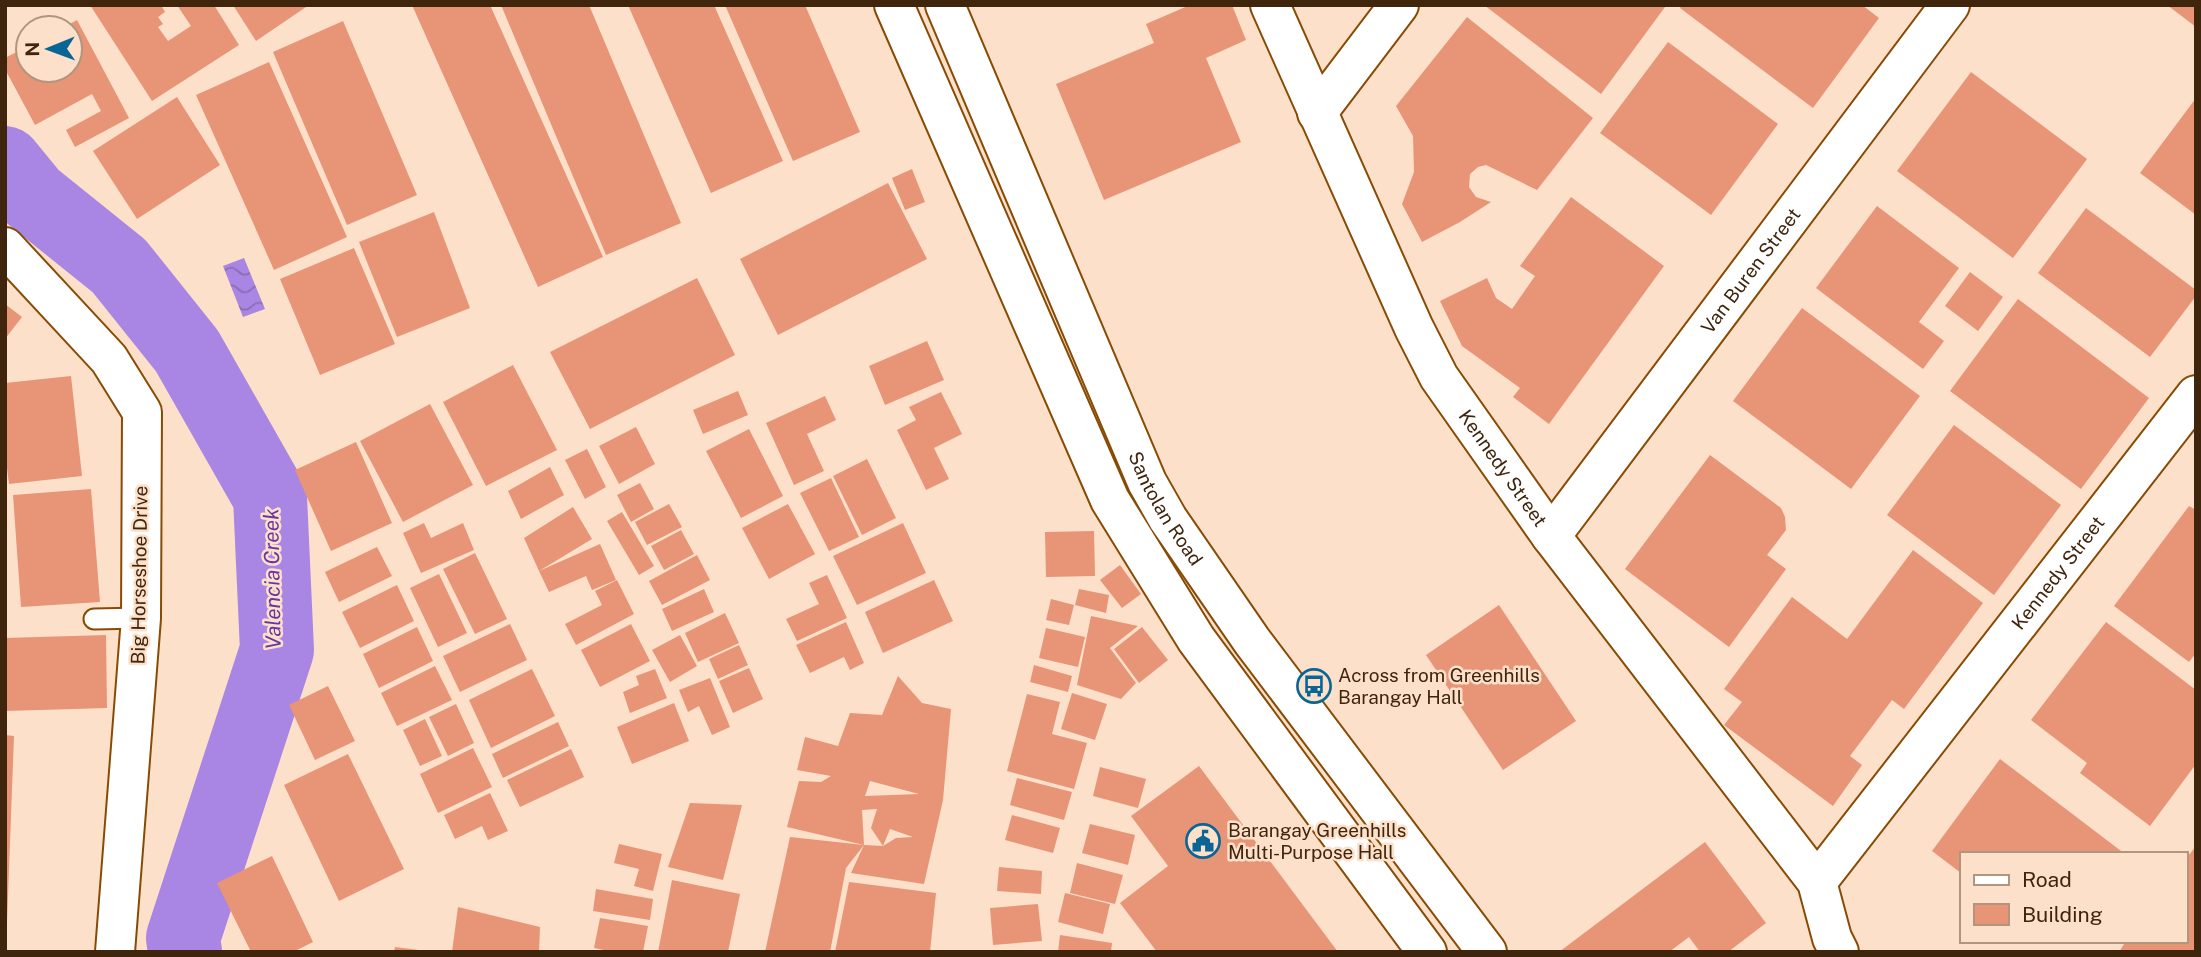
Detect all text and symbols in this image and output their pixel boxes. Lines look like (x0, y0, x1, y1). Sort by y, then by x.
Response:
north arrow (14, 14, 84, 84)
text: N (21, 42, 43, 57)
street label: Van Buren Street (1696, 204, 1805, 338)
street label: Kennedy Street (1455, 405, 1552, 531)
street label: Santolan Road (1124, 448, 1207, 569)
street label: Big Horseshoe Drive (126, 485, 152, 665)
water label: Valencia Creek (258, 508, 286, 650)
street label: Kennedy Street (2007, 512, 2109, 634)
place label: Across from Greenhills Barangay Hall (1338, 664, 1540, 708)
bus stop icon: Across from Greenhills Barangay Hall (1295, 667, 1333, 705)
place label: Barangay Greenhills Multi-Purpose Hall (1228, 819, 1406, 863)
public building icon: Barangay Greenhills Multi-Purpose Hall (1184, 822, 1222, 860)
legend (1960, 852, 2187, 943)
text: Road (2022, 867, 2072, 892)
text: Building (2022, 902, 2103, 927)

